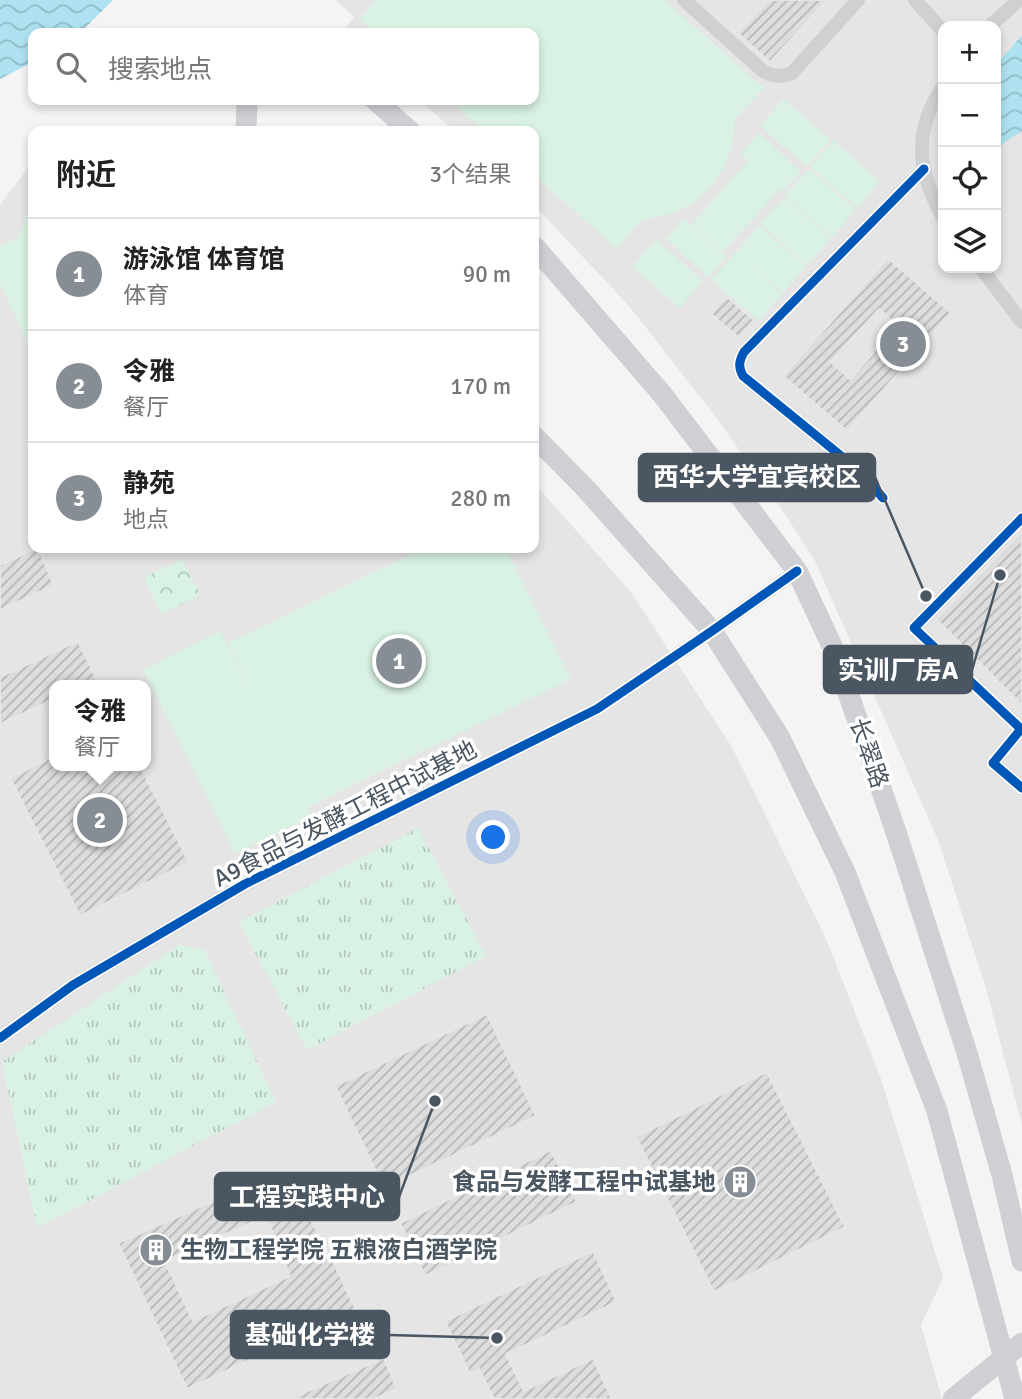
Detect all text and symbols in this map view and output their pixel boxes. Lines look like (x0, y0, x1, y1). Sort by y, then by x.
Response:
map controls (938, 21, 1001, 273)
button: + (938, 21, 1001, 84)
search box (28, 28, 539, 105)
icon: search (52, 48, 90, 86)
text: 搜索地点 (108, 54, 212, 86)
button: − (938, 84, 1001, 147)
button: locate (938, 147, 1001, 210)
text: 附近 (56, 157, 116, 194)
text: 3个结果 (430, 160, 511, 189)
button: layers (938, 210, 1001, 273)
text: 游泳馆 体育馆 (123, 244, 285, 276)
text: 1 (73, 260, 85, 289)
text: 90 m (463, 260, 511, 289)
text: 体育 (123, 281, 169, 310)
pin: 3 (880, 318, 926, 370)
text: 令雅 (123, 356, 175, 388)
text: 2 (73, 372, 85, 401)
text: 170 m (450, 372, 511, 401)
text: 餐厅 (123, 393, 169, 422)
callout: 西华大学宜宾校区 (639, 454, 875, 501)
text: 西华大学宜宾校区 (653, 462, 861, 494)
text: 静苑 (123, 468, 175, 500)
text: 3 (73, 484, 85, 513)
text: 280 m (450, 484, 511, 513)
text: 地点 (123, 505, 169, 534)
pin: 1 (376, 635, 422, 687)
callout: 实训厂房A (824, 646, 972, 693)
text: 实训厂房A (838, 655, 959, 687)
popup (49, 680, 151, 771)
text: 令雅 (74, 696, 126, 728)
street label: 长翠路 (843, 714, 895, 792)
text: 餐厅 (74, 733, 120, 762)
street label: A9食品与发酵工程中试基地 (208, 734, 482, 894)
pin: 2 (77, 794, 123, 846)
your location (476, 820, 510, 854)
building icon: 食品与发酵工程中试基地 (721, 1163, 759, 1201)
place label: 食品与发酵工程中试基地 (452, 1167, 716, 1197)
callout: 工程实践中心 (215, 1173, 399, 1220)
text: 工程实践中心 (229, 1182, 385, 1214)
building icon: 生物工程学院 五粮液白酒学院 (137, 1231, 175, 1269)
place label: 生物工程学院 五粮液白酒学院 (180, 1235, 497, 1265)
callout: 基础化学楼 (231, 1311, 389, 1358)
text: 基础化学楼 (245, 1320, 375, 1352)

